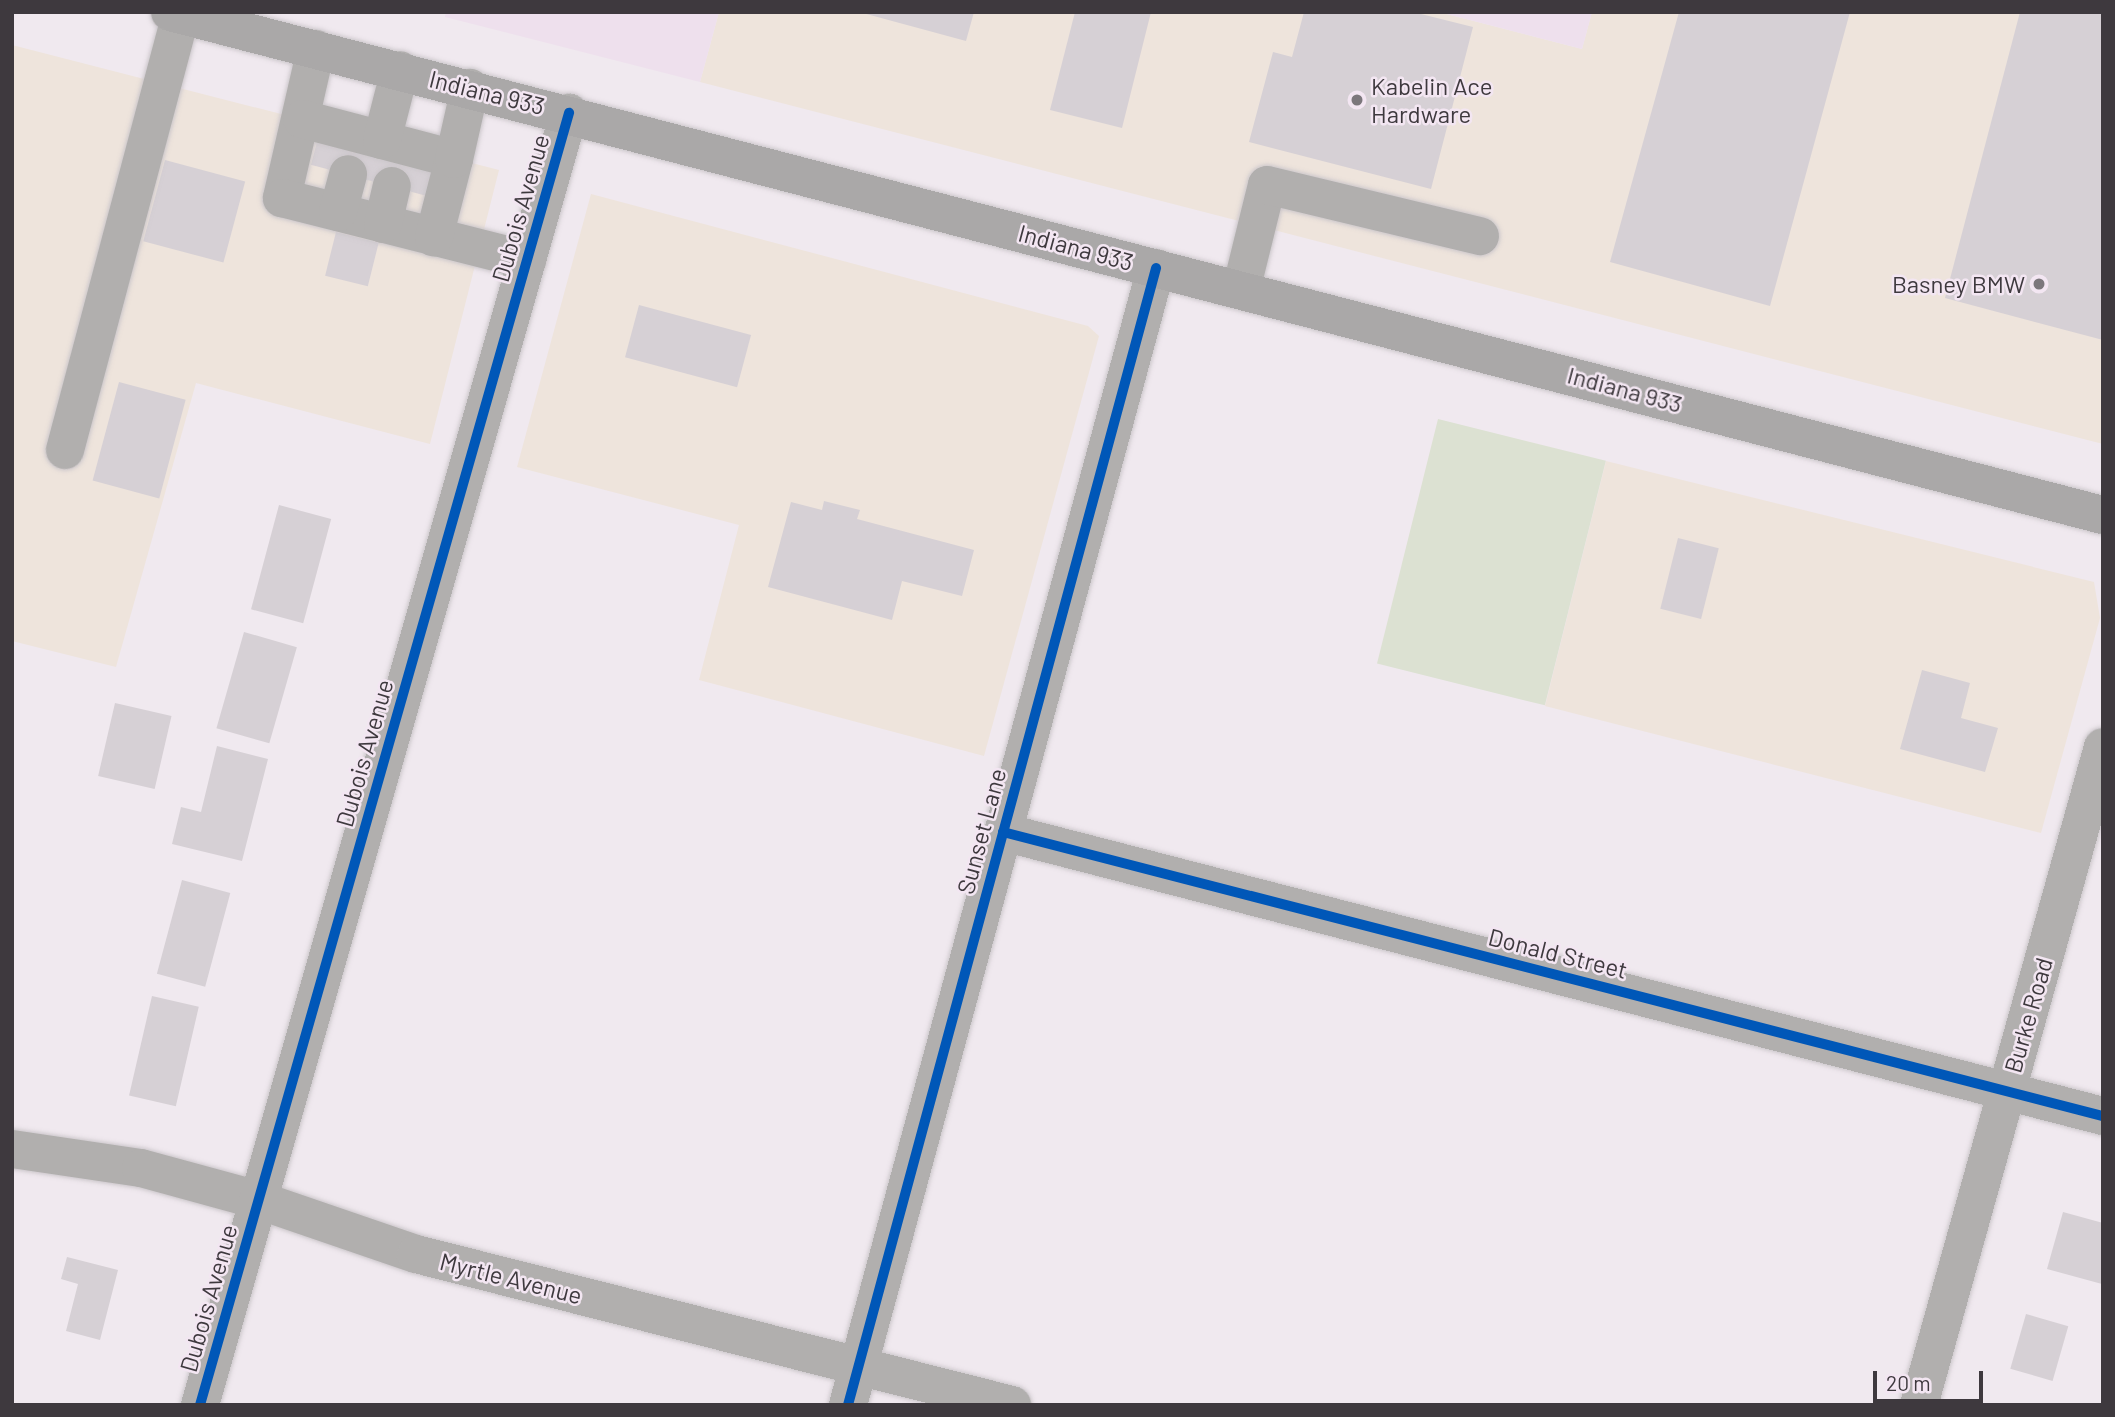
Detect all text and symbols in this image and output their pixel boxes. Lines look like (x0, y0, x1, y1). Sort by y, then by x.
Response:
street label: Indiana 933 (426, 64, 548, 120)
place label: Kabelin Ace Hardware (1371, 72, 1492, 128)
marker: Kabelin Ace Hardware (1349, 92, 1365, 108)
street label: Dubois Avenue (485, 131, 555, 285)
street label: Indiana 933 (1015, 218, 1137, 276)
place label: Basney BMW (1892, 270, 2025, 298)
marker: Basney BMW (2031, 276, 2047, 292)
street label: Indiana 933 (1564, 360, 1686, 418)
street label: Dubois Avenue (329, 676, 399, 830)
street label: Sunset Lane (950, 765, 1012, 897)
street label: Donald Street (1486, 922, 1630, 984)
street label: Burke Road (1998, 954, 2058, 1076)
street label: Dubois Avenue (173, 1221, 243, 1375)
street label: Myrtle Avenue (437, 1246, 585, 1310)
scale bar (1877, 1358, 1987, 1402)
text: 20 m (1886, 1370, 1931, 1395)

